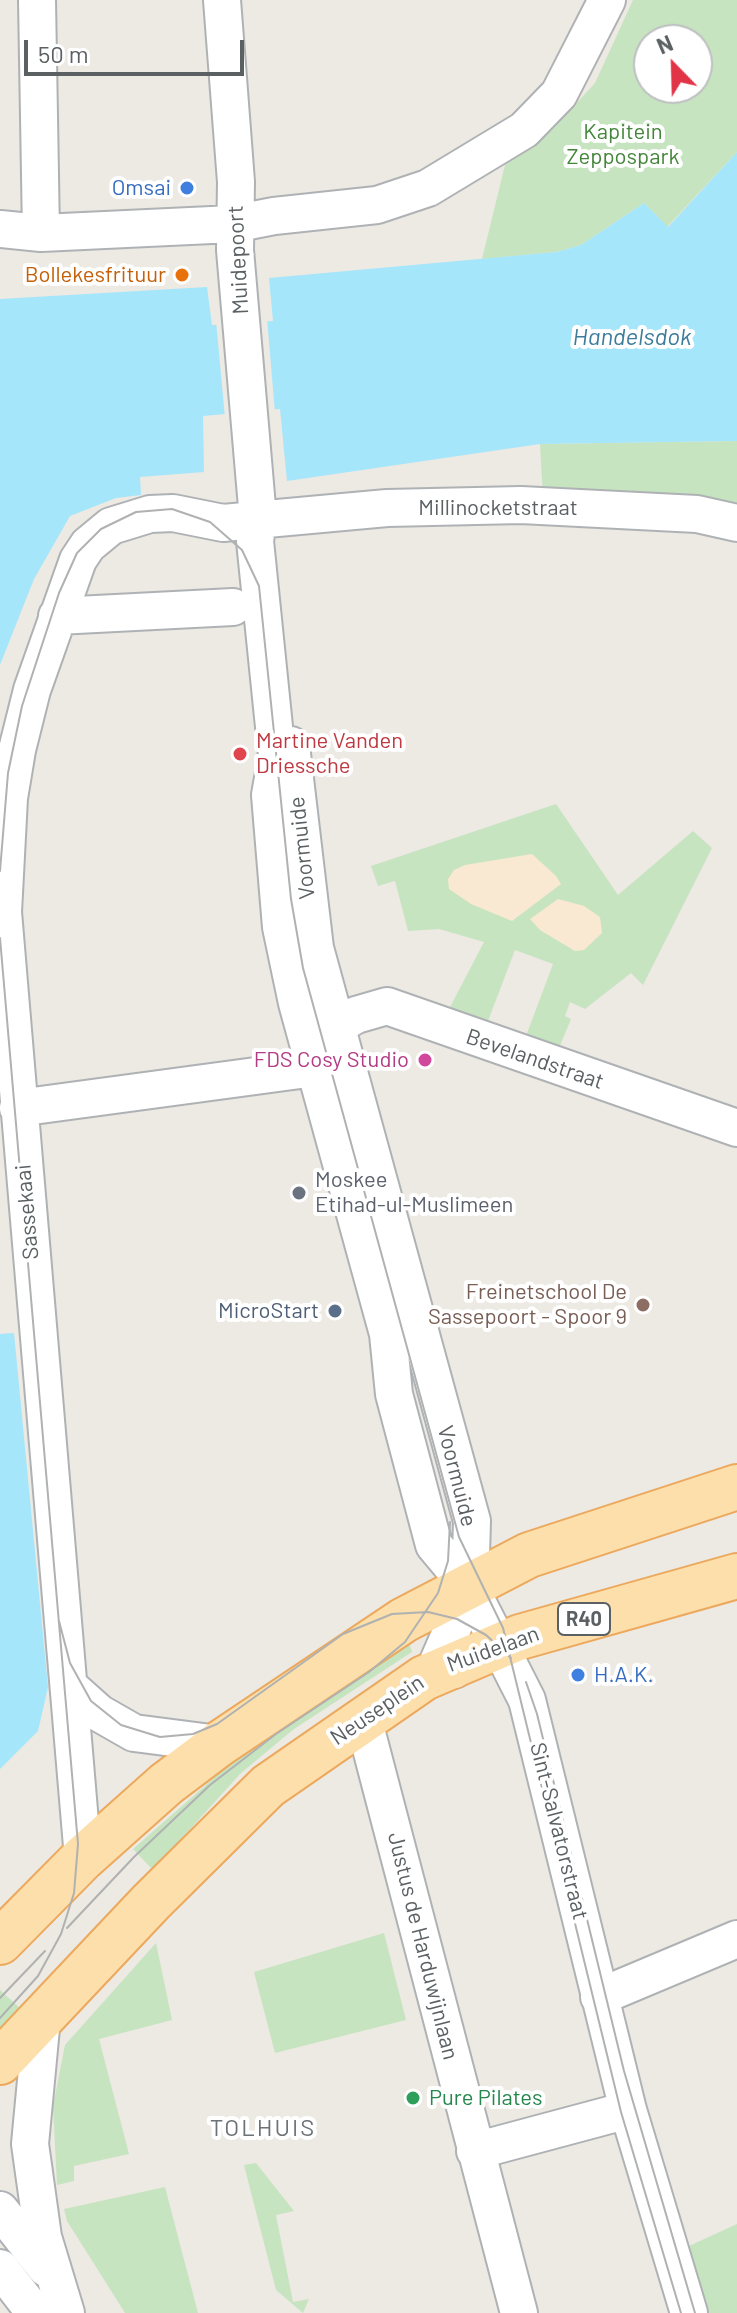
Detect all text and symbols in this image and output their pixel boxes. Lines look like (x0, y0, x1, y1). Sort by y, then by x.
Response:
scale bar (28, 24, 248, 74)
north arrow (633, 24, 713, 104)
text: N (653, 29, 676, 59)
text: 50 m (38, 39, 89, 68)
park label: Kapitein Zeppospark (567, 119, 679, 170)
place label: Omsai (112, 175, 171, 201)
marker: Omsai (178, 179, 196, 197)
street label: Muidepoort (222, 205, 254, 315)
place label: Bollekesfrituur (25, 262, 166, 288)
marker: Bollekesfrituur (173, 266, 191, 284)
water label: Handelsdok (572, 323, 692, 351)
street label: Millinocketstraat (418, 495, 578, 521)
place label: Martine Vanden Driessche (256, 728, 403, 780)
marker: Martine Vanden Driessche (231, 745, 249, 763)
street label: Voormuide (283, 795, 321, 901)
street label: Bevelandstraat (463, 1023, 607, 1095)
place label: FDS Cosy Studio (254, 1047, 409, 1073)
marker: FDS Cosy Studio (416, 1051, 434, 1069)
street label: Sassekaai (10, 1163, 44, 1261)
place label: Moskee Etihad-ul-Muslimeen (315, 1167, 513, 1218)
marker: Moskee Etihad-ul-Muslimeen (290, 1184, 308, 1202)
place label: Freinetschool De Sassepoort - Spoor 9 (428, 1279, 627, 1330)
marker: Freinetschool De Sassepoort - Spoor 9 (634, 1296, 652, 1314)
place label: MicroStart (218, 1298, 319, 1324)
marker: MicroStart (326, 1302, 344, 1320)
street label: Voormuide (432, 1423, 482, 1529)
road number: R40 (558, 1603, 610, 1635)
street label: Muidelaan (443, 1620, 543, 1678)
place label: H.A.K. (594, 1662, 654, 1688)
marker: H.A.K. (569, 1666, 587, 1684)
street label: Neuseplein (325, 1669, 429, 1751)
street label: Sint-Salvatorstraat (524, 1740, 594, 1922)
street label: Justus de Harduwijnlaan (382, 1830, 464, 2062)
place label: Pure Pilates (429, 2085, 542, 2111)
marker: Pure Pilates (404, 2089, 422, 2107)
district label: TOLHUIS (210, 2114, 316, 2142)

